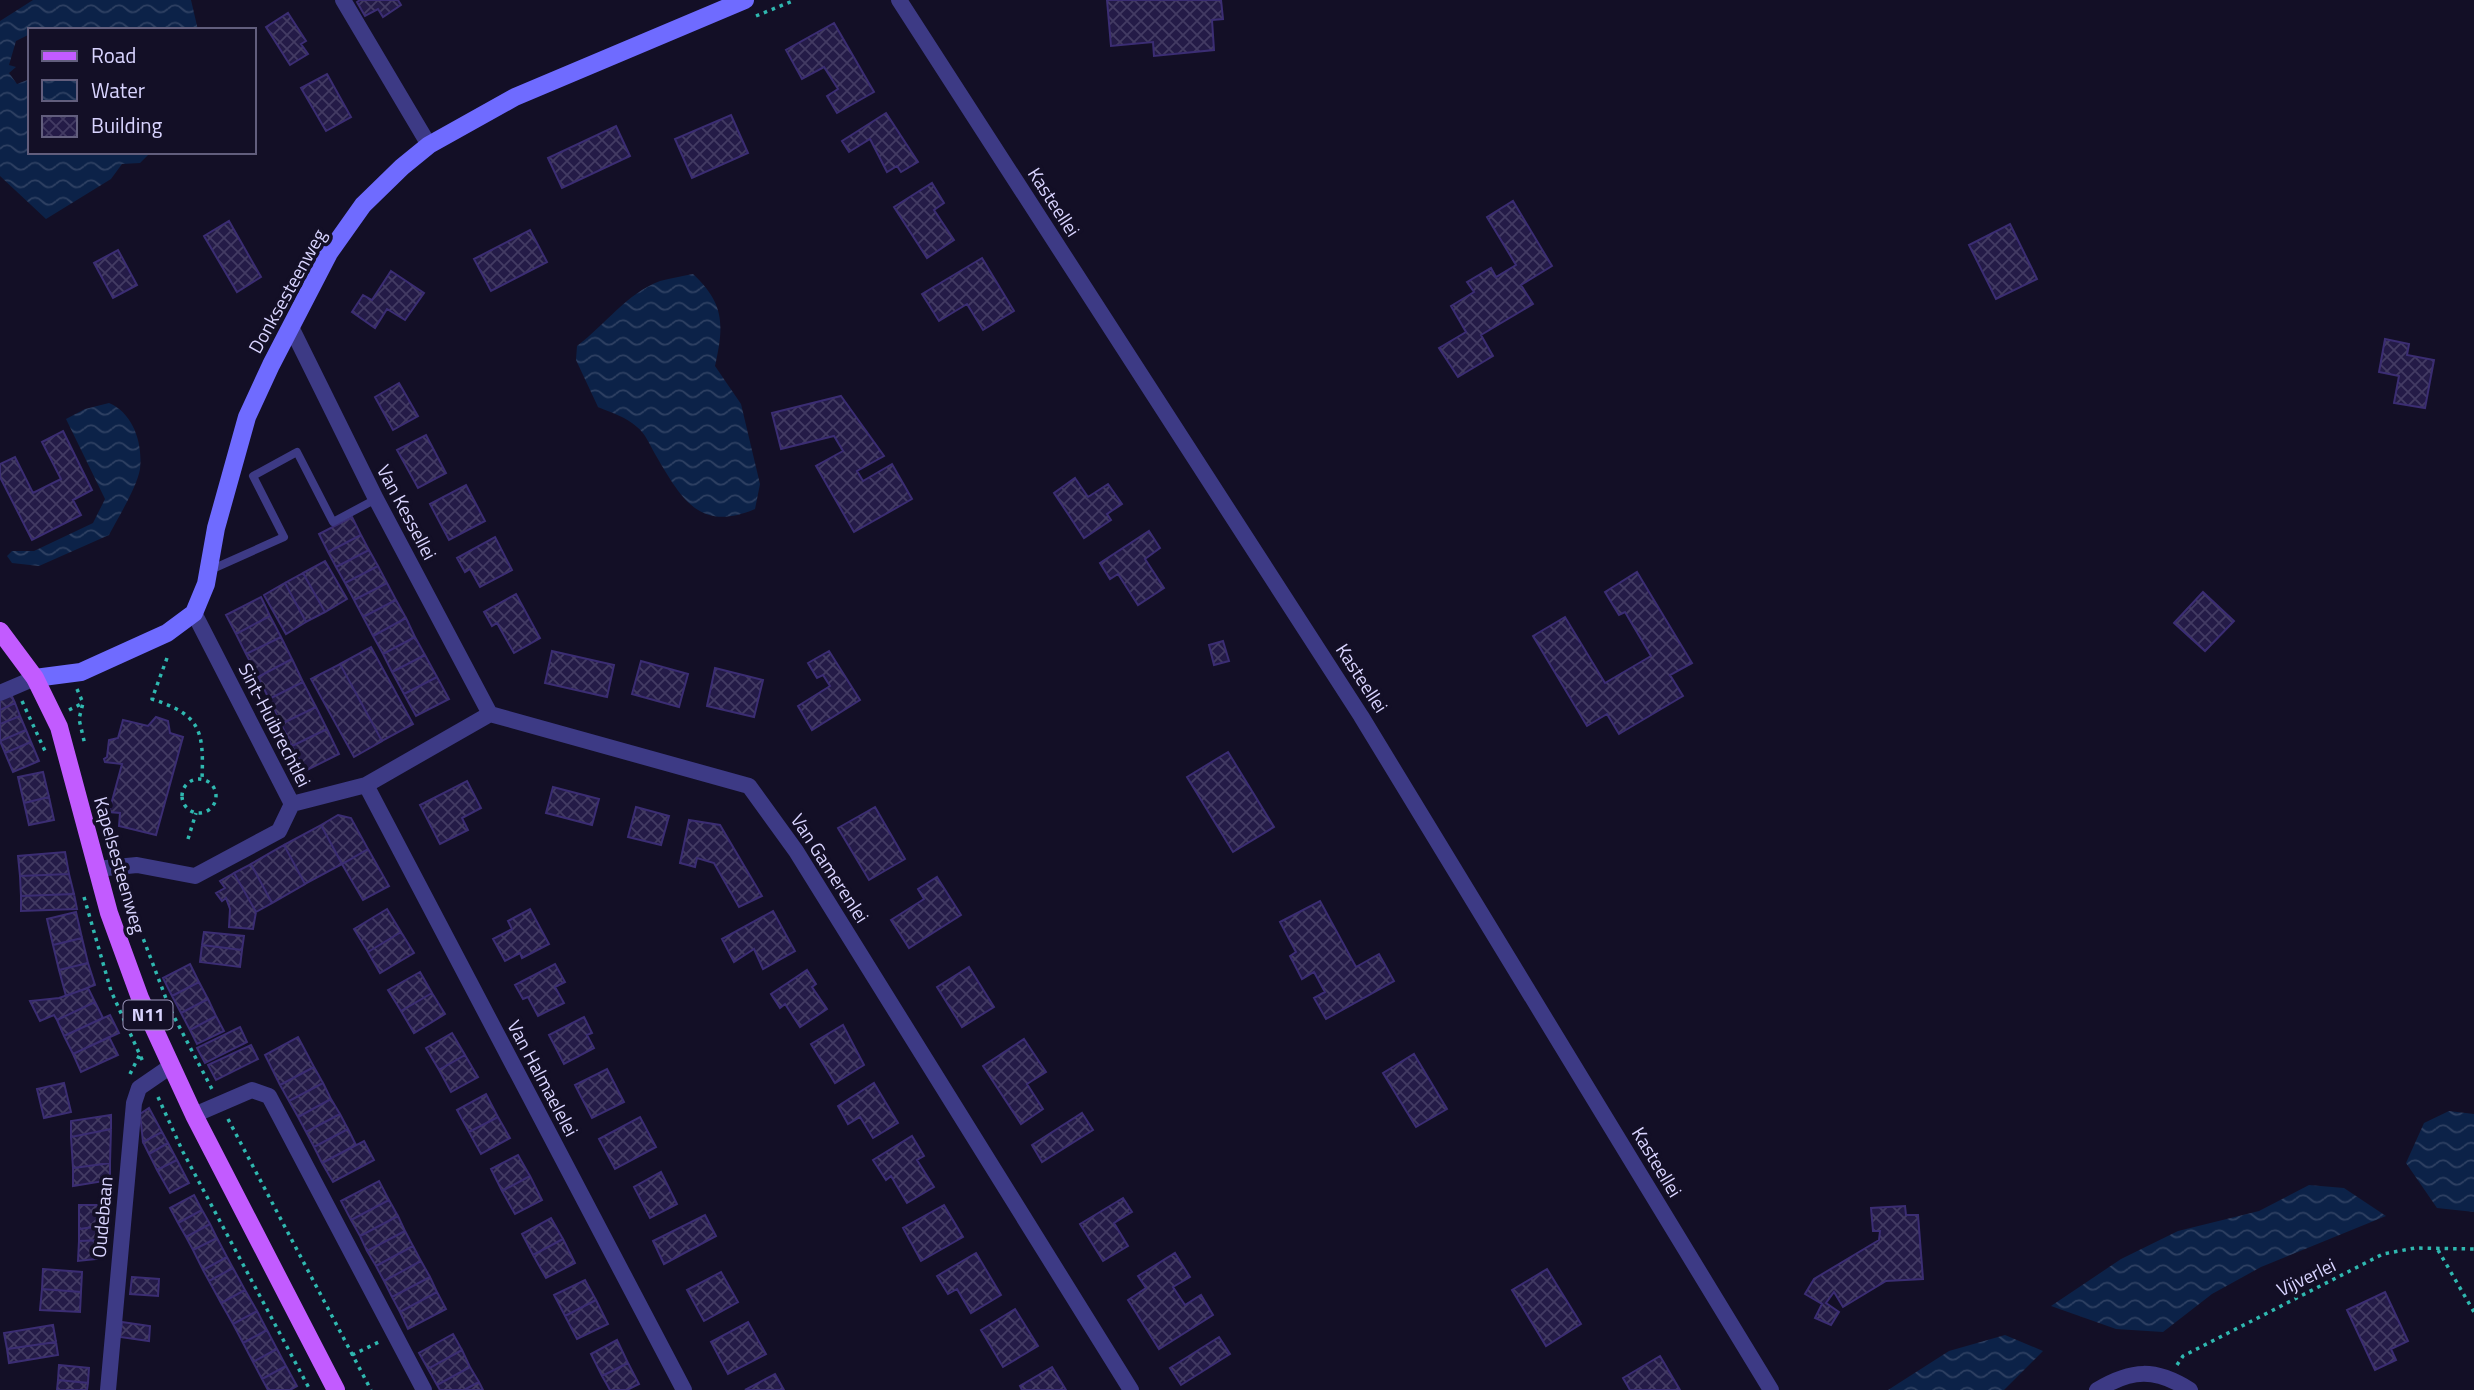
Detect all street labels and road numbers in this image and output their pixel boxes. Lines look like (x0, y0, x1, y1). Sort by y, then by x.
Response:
street label: Kasteellei (1021, 161, 1088, 242)
street label: Donksesteenweg (240, 223, 333, 358)
street label: Van Kessellei (370, 459, 445, 565)
street label: Kasteellei (1329, 637, 1396, 718)
street label: Sint-Huibrechtlei (232, 658, 319, 792)
street label: Kapelsesteenweg (87, 793, 154, 937)
street label: Van Gamerenlei (784, 807, 877, 928)
road number: N11 (124, 1000, 172, 1030)
street label: Van Halmaelelei (501, 1014, 586, 1141)
street label: Kasteellei (1625, 1121, 1690, 1202)
street label: Oudebaan (84, 1175, 119, 1259)
street label: Vijverlei (2271, 1250, 2340, 1303)

